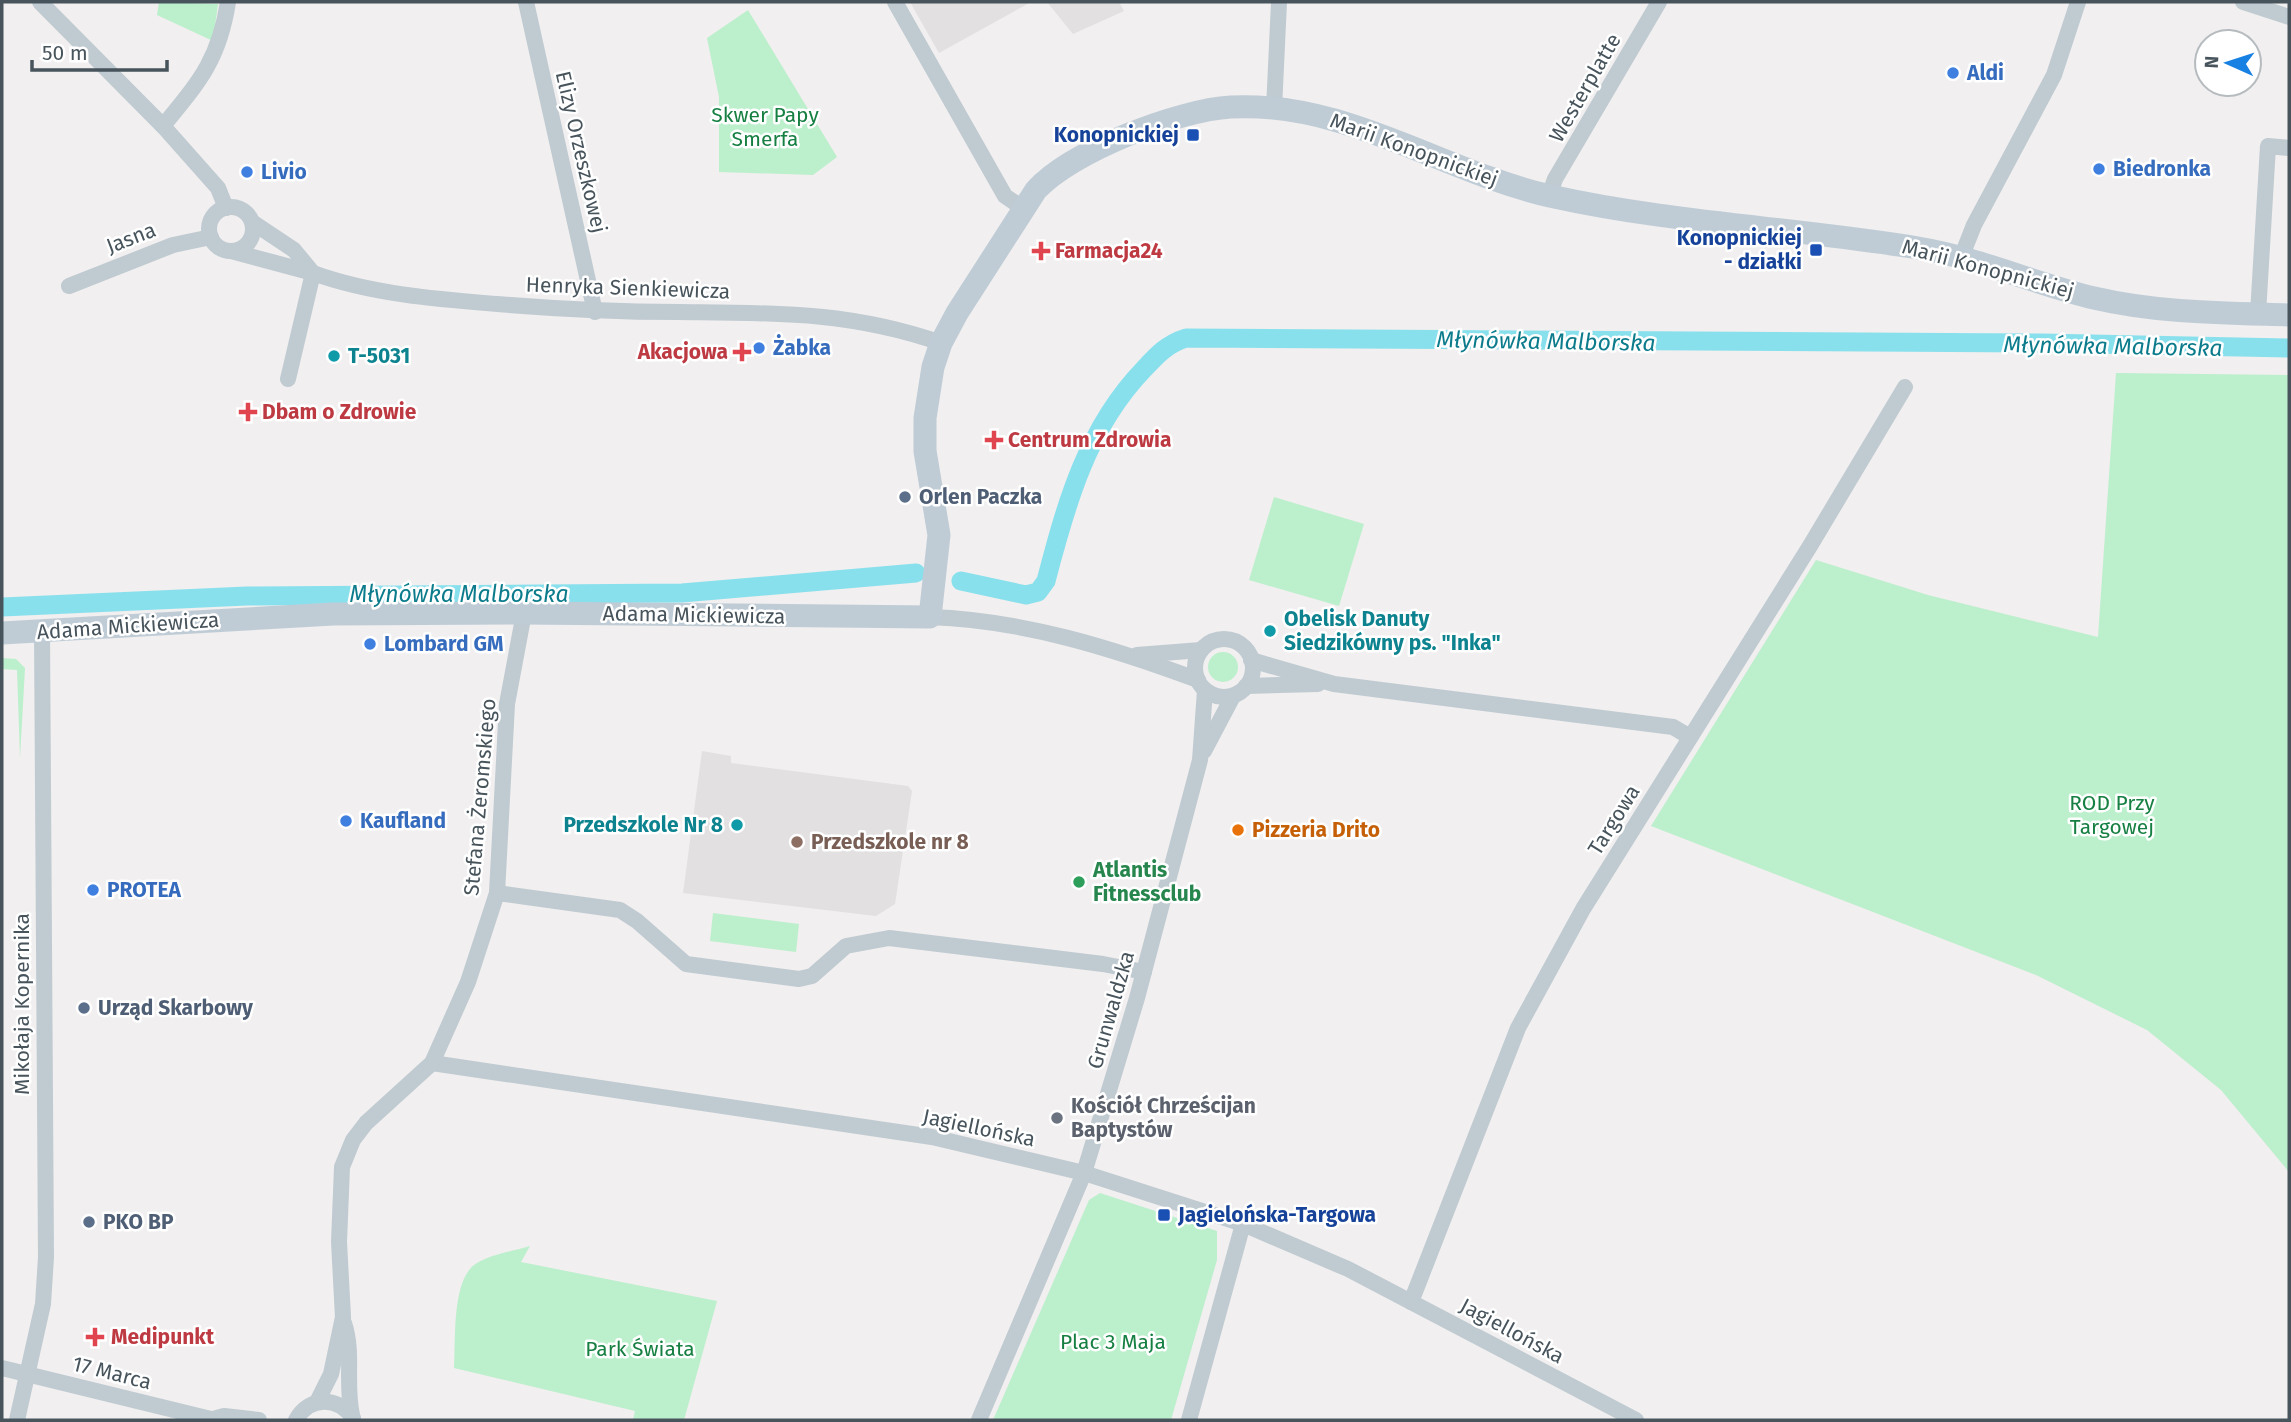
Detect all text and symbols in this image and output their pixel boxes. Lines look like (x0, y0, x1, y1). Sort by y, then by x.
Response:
scale bar (32, 28, 166, 72)
north arrow (2193, 28, 2263, 98)
street label: Westerplatte (1543, 29, 1627, 147)
text: 50 m (42, 40, 88, 66)
text: N (2200, 55, 2223, 69)
place label: Aldi (1966, 60, 2004, 86)
marker: Aldi (1945, 65, 1961, 81)
street label: Elizy Orzeszkowej (550, 69, 612, 235)
park label: Skwer Papy Smerfa (711, 102, 819, 152)
street label: Marii Konopnickiej (1326, 108, 1502, 192)
place label: Konopnickiej (1054, 122, 1179, 148)
marker: Konopnickiej (1185, 127, 1201, 143)
place label: Biedronka (2113, 156, 2211, 182)
place label: Livio (261, 159, 307, 185)
marker: Biedronka (2091, 161, 2107, 177)
marker: Livio (239, 164, 255, 180)
street label: Jasna (102, 217, 160, 259)
place label: Konopnickiej - działki (1677, 225, 1802, 275)
street label: Marii Konopnickiej (1899, 234, 2077, 304)
place label: Farmacja24 (1055, 238, 1163, 264)
marker: Konopnickiej - działki (1808, 242, 1824, 258)
marker: Farmacja24 (1033, 243, 1049, 259)
street label: Henryka Sienkiewicza (525, 271, 731, 305)
water label: Młynówka Malborska (1436, 325, 1656, 357)
water label: Młynówka Malborska (2003, 330, 2223, 362)
place label: Żabka (773, 334, 831, 361)
place label: Akacjowa (637, 339, 728, 365)
marker: Żabka (751, 340, 767, 356)
place label: T-5031 (348, 343, 410, 369)
marker: Akacjowa (734, 344, 750, 360)
marker: T-5031 (326, 348, 342, 364)
place label: Dbam o Zdrowie (262, 399, 417, 425)
marker: Dbam o Zdrowie (240, 404, 256, 420)
place label: Centrum Zdrowia (1008, 427, 1171, 453)
marker: Centrum Zdrowia (986, 432, 1002, 448)
place label: Orlen Paczka (919, 484, 1042, 510)
marker: Orlen Paczka (897, 489, 913, 505)
water label: Młynówka Malborska (349, 580, 569, 608)
street label: Adama Mickiewicza (602, 600, 786, 630)
place label: Obelisk Danuty Siedzikówny ps. "Inka" (1284, 606, 1501, 656)
street label: Adama Mickiewicza (36, 607, 220, 645)
marker: Obelisk Danuty Siedzikówny ps. "Inka" (1262, 623, 1278, 639)
place label: Lombard GM (384, 631, 504, 657)
marker: Lombard GM (362, 636, 378, 652)
street label: Stefana Żeromskiego (458, 697, 502, 897)
street label: Targowa (1582, 780, 1646, 860)
park label: ROD Przy Targowej (2069, 790, 2155, 840)
place label: Kaufland (360, 808, 446, 834)
place label: Przedszkole Nr 8 (563, 812, 723, 838)
marker: Kaufland (338, 813, 354, 829)
marker: Przedszkole Nr 8 (729, 817, 745, 833)
place label: Pizzeria Drito (1252, 817, 1380, 843)
marker: Pizzeria Drito (1230, 822, 1246, 838)
place label: Przedszkole nr 8 (811, 829, 969, 855)
marker: Przedszkole nr 8 (789, 834, 805, 850)
place label: Atlantis Fitnessclub (1092, 857, 1201, 907)
marker: Atlantis Fitnessclub (1071, 874, 1087, 890)
place label: PROTEA (107, 877, 181, 903)
marker: PROTEA (85, 882, 101, 898)
street label: Mikołaja Kopernika (9, 913, 35, 1095)
street label: Grunwaldzka (1082, 948, 1140, 1072)
place label: Urząd Skarbowy (98, 995, 253, 1021)
marker: Urząd Skarbowy (76, 1000, 92, 1016)
place label: Kościół Chrześcijan Baptystów (1071, 1093, 1256, 1143)
street label: Jagiellońska (920, 1103, 1038, 1153)
marker: Kościół Chrześcijan Baptystów (1049, 1110, 1065, 1126)
place label: Jagielońska-Targowa (1177, 1202, 1376, 1228)
marker: Jagielońska-Targowa (1156, 1207, 1172, 1223)
place label: PKO BP (103, 1209, 174, 1235)
marker: PKO BP (81, 1214, 97, 1230)
street label: Jagiellońska (1455, 1293, 1569, 1369)
place label: Medipunkt (111, 1324, 215, 1350)
marker: Medipunkt (85, 1327, 105, 1347)
park label: Plac 3 Maja (1060, 1329, 1166, 1355)
park label: Park Świata (585, 1336, 695, 1362)
street label: 17 Marca (70, 1351, 154, 1395)

